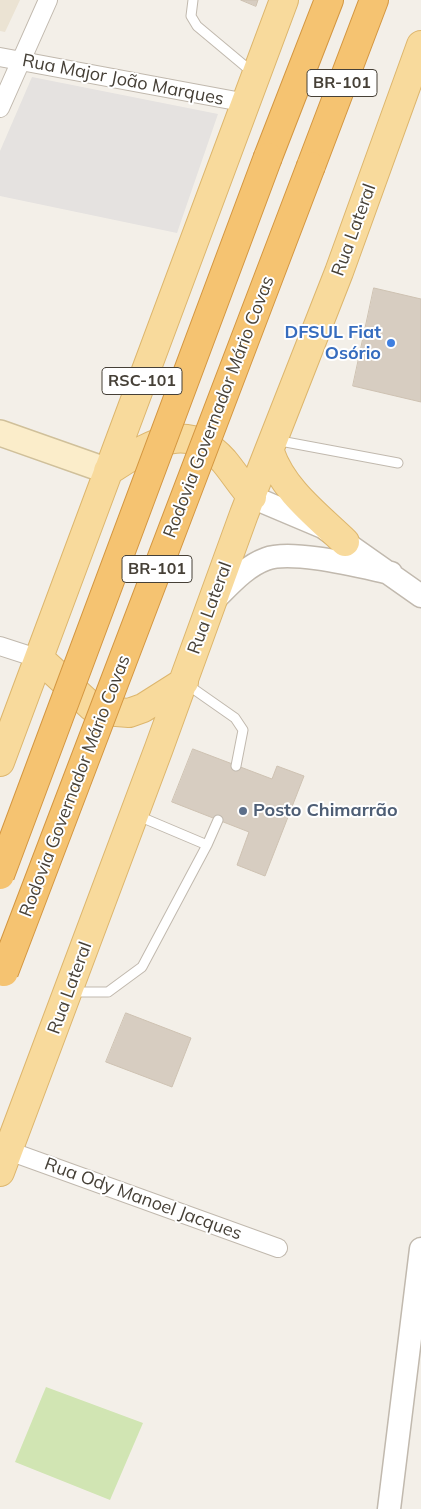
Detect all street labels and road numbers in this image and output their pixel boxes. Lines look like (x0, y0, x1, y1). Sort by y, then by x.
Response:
street label: Rua Major João Marques (20, 50, 226, 110)
road number: BR-101 (307, 70, 377, 96)
street label: Rua Lateral (327, 181, 381, 279)
street label: Rodovia Governador Mário Covas (159, 273, 279, 541)
road number: RSC-101 (102, 368, 182, 394)
road number: BR-101 (122, 556, 192, 582)
street label: Rua Lateral (183, 559, 237, 657)
street label: Rodovia Governador Mário Covas (15, 652, 135, 920)
street label: Rua Lateral (43, 939, 97, 1037)
street label: Rua Ody Manoel Jacques (41, 1153, 245, 1245)

